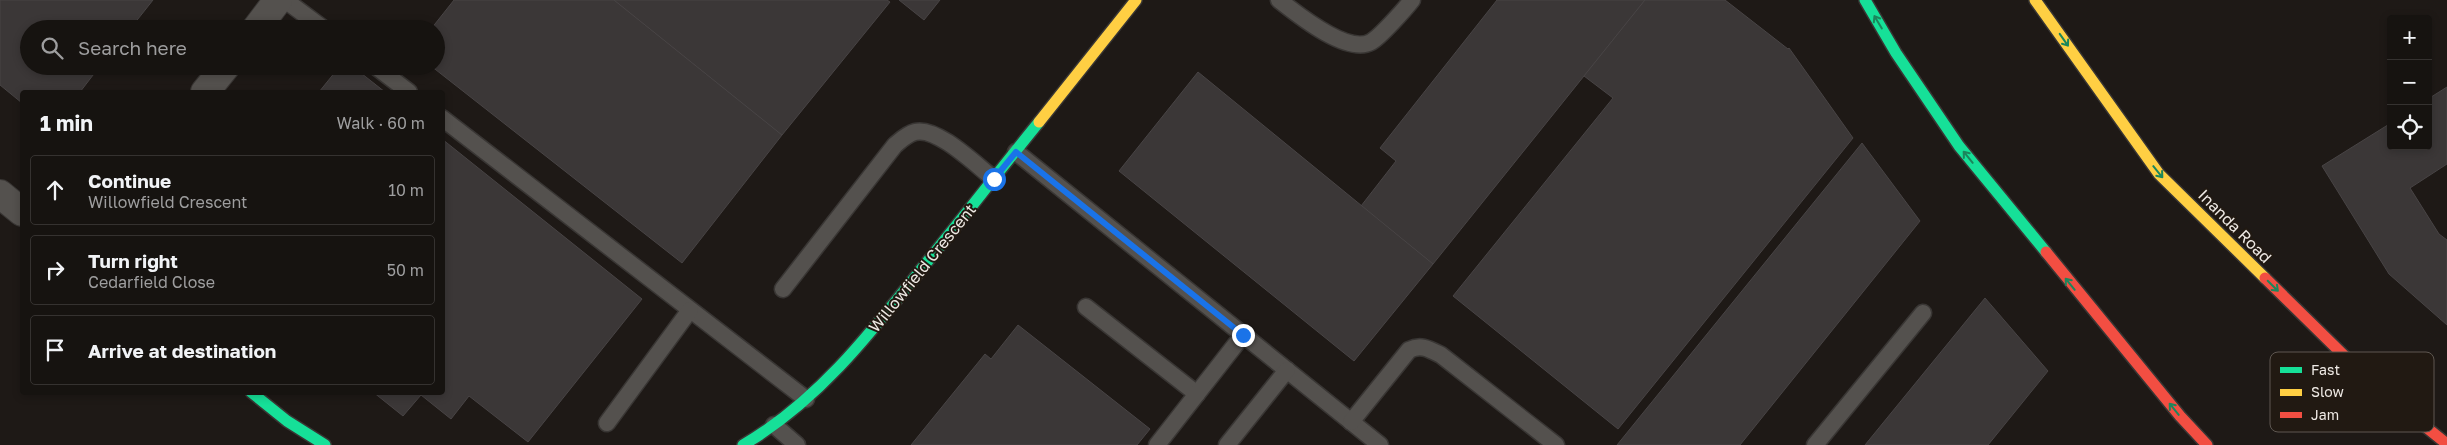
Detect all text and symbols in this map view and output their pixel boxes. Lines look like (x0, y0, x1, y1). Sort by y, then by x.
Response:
map controls (2387, 15, 2432, 150)
button: + (2387, 15, 2432, 60)
one-way arrow (1872, 16, 1882, 30)
search box (20, 20, 445, 75)
one-way arrow (2059, 33, 2069, 47)
icon: search (38, 34, 66, 62)
text: Search here (78, 36, 187, 59)
button: − (2387, 60, 2432, 105)
button: locate (2387, 105, 2432, 150)
text: 1 min (40, 110, 93, 136)
text: Walk · 60 m (337, 113, 425, 133)
one-way arrow (1963, 151, 1974, 164)
one-way arrow (2153, 165, 2164, 178)
route start (983, 168, 1006, 191)
text: Continue (88, 169, 171, 192)
icon: ahead (41, 176, 69, 204)
text: 10 m (388, 180, 424, 200)
street label: Inanda Road (2194, 185, 2276, 267)
text: Willowfield Crescent (88, 192, 247, 212)
street label: Willowfield Crescent (864, 200, 980, 336)
text: Turn right (88, 249, 178, 272)
icon: right (41, 256, 69, 284)
text: 50 m (387, 260, 424, 280)
text: Cedarfield Close (88, 272, 215, 292)
one-way arrow (2065, 277, 2076, 290)
one-way arrow (2267, 280, 2280, 292)
route end (1232, 324, 1255, 347)
icon: arrive (41, 336, 69, 364)
text: Arrive at destination (88, 339, 276, 362)
legend (2270, 352, 2434, 432)
text: Fast (2311, 361, 2340, 378)
text: Slow (2311, 383, 2344, 400)
one-way arrow (2168, 403, 2179, 416)
text: Jam (2311, 406, 2339, 423)

